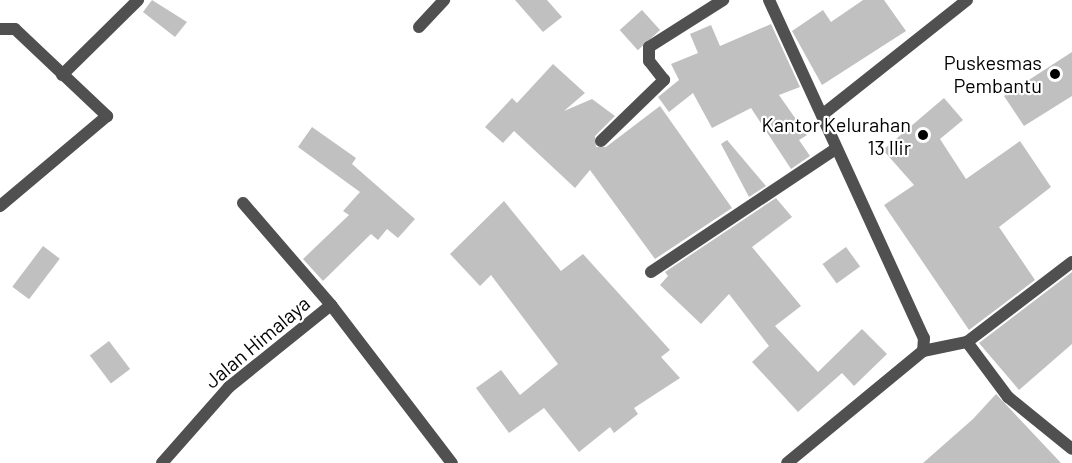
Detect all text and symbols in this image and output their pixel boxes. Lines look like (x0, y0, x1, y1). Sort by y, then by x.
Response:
place label: Puskesmas Pembantu (944, 51, 1042, 98)
marker: Puskesmas Pembantu (1046, 65, 1064, 83)
place label: Kantor Kelurahan 13 Ilir (761, 112, 911, 159)
marker: Kantor Kelurahan 13 Ilir (916, 128, 930, 142)
street label: Jalan Himalaya (199, 291, 315, 393)

